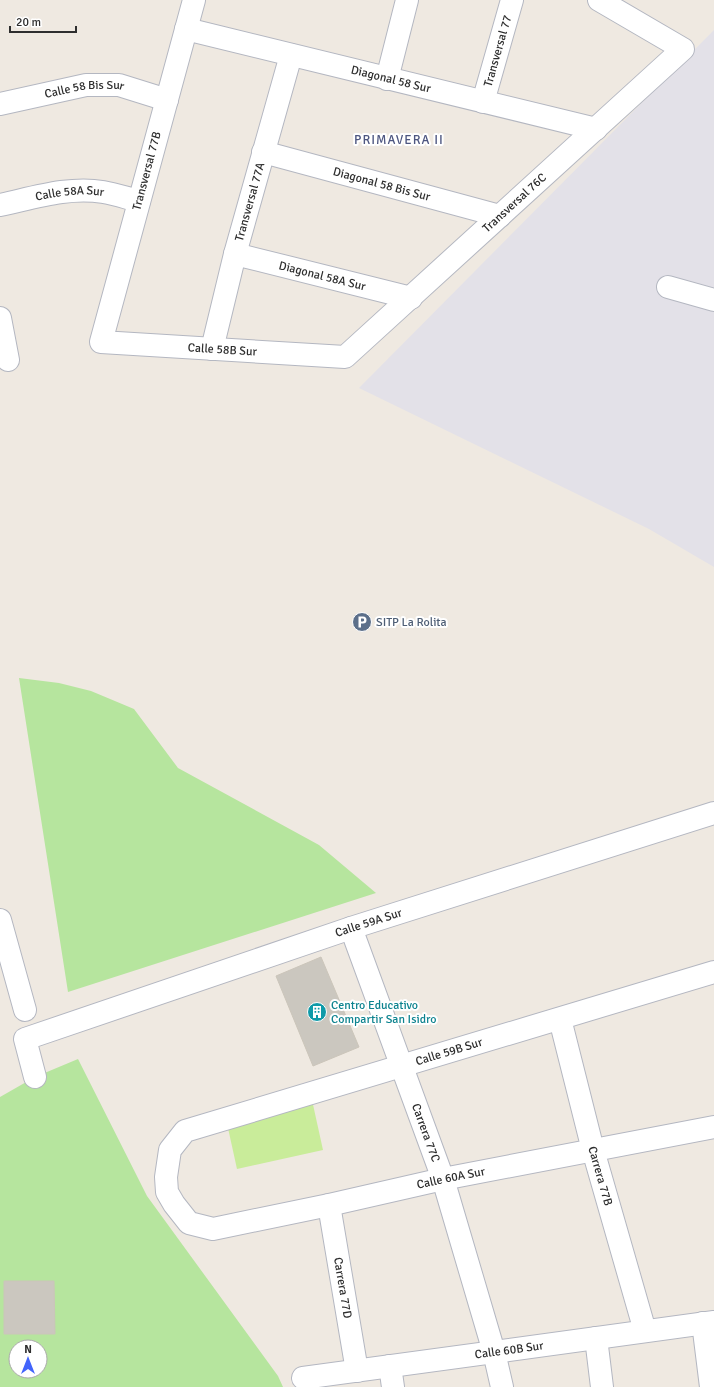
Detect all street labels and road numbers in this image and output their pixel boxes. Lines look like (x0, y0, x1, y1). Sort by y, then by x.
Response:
street label: Transversal 77 (480, 13, 515, 89)
street label: Diagonal 58 Sur (349, 62, 433, 96)
street label: Calle 58 Bis Sur (43, 78, 127, 101)
street label: Transversal 77B (129, 130, 165, 212)
street label: Transversal 77A (231, 160, 268, 243)
street label: Diagonal 58 Bis Sur (331, 164, 433, 205)
street label: Transversal 76C (479, 170, 549, 236)
street label: Calle 58A Sur (34, 183, 106, 204)
street label: Diagonal 58A Sur (277, 258, 368, 294)
street label: Calle 58B Sur (187, 340, 258, 359)
street label: Calle 59A Sur (333, 905, 404, 940)
street label: Calle 59B Sur (414, 1035, 485, 1069)
street label: Carrera 77C (408, 1101, 444, 1164)
street label: Carrera 77B (585, 1145, 616, 1207)
street label: Calle 60A Sur (415, 1164, 487, 1192)
street label: Carrera 77D (330, 1256, 356, 1320)
street label: Calle 60B Sur (474, 1338, 545, 1362)

